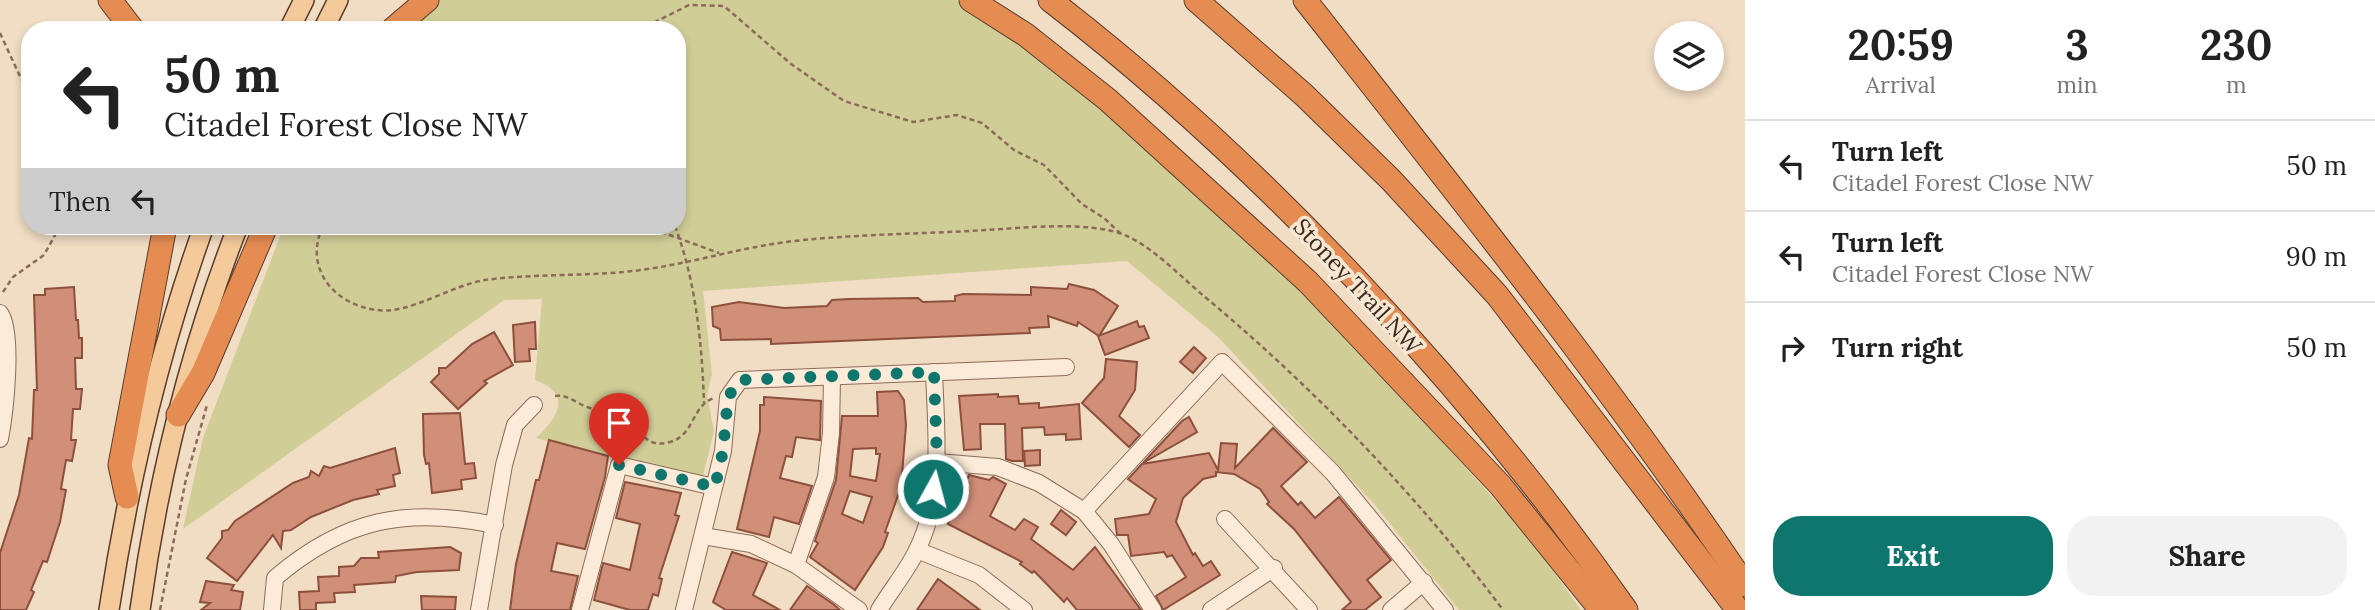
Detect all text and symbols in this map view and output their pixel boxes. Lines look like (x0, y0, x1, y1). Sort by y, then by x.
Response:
text: 20:59 (1847, 18, 1954, 72)
text: 3 (2065, 18, 2089, 72)
text: 230 (2200, 18, 2273, 72)
map controls (1654, 21, 1724, 91)
button: layers (1654, 21, 1724, 91)
text: 50 m (164, 43, 280, 105)
icon: left (49, 49, 140, 140)
text: Arrival (1866, 70, 1936, 99)
text: min (2056, 70, 2097, 99)
text: m (2226, 70, 2246, 99)
text: Citadel Forest Close NW (164, 104, 527, 145)
text: Turn left (1832, 135, 1943, 168)
icon: left (1773, 147, 1811, 185)
text: 50 m (2287, 149, 2347, 182)
text: Citadel Forest Close NW (1832, 168, 2093, 197)
icon: left (125, 182, 163, 220)
text: Then (49, 185, 111, 218)
street label: Stoney Trail NW (1288, 212, 1429, 361)
text: Turn left (1832, 226, 1943, 259)
icon: left (1773, 238, 1811, 276)
text: 90 m (2286, 240, 2347, 273)
text: Citadel Forest Close NW (1832, 259, 2093, 288)
icon: right (1773, 329, 1811, 367)
text: Turn right (1832, 331, 1963, 364)
text: 50 m (2287, 331, 2347, 364)
pin (589, 393, 649, 465)
icon: arrive (600, 404, 638, 442)
position arrow (896, 452, 970, 526)
button: Exit (1773, 516, 2053, 596)
button: Share (2067, 516, 2347, 596)

